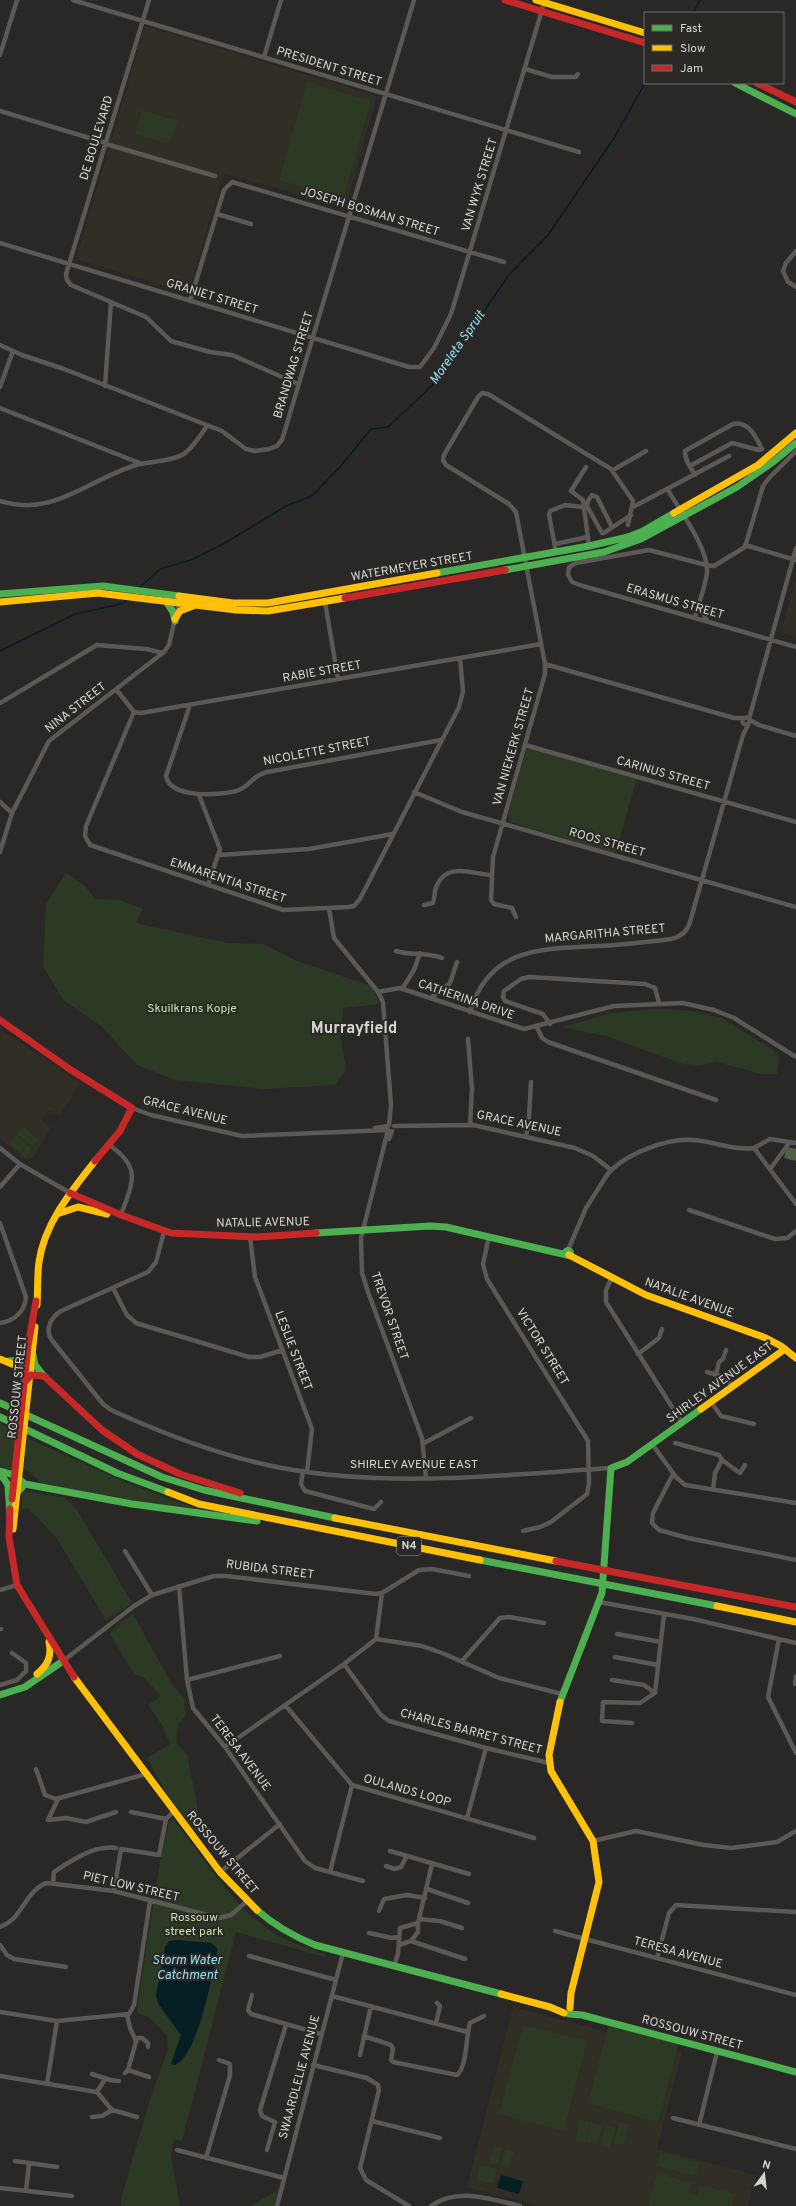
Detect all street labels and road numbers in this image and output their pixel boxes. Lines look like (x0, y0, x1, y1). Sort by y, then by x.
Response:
street label: PRESIDENT STREET (274, 43, 384, 91)
street label: DE BOULEVARD (77, 94, 117, 182)
street label: VAN WYK STREET (458, 136, 502, 234)
street label: JOSEPH BOSMAN STREET (299, 183, 441, 241)
street label: GRANIET STREET (164, 275, 260, 319)
street label: BRANDWAG STREET (270, 310, 318, 420)
street label: WATERMEYER STREET (350, 548, 474, 586)
street label: ERASMUS STREET (624, 580, 726, 624)
street label: RABIE STREET (281, 657, 363, 687)
street label: NINA STREET (42, 679, 110, 737)
street label: VAN NIEKERK STREET (490, 686, 538, 808)
street label: NICOLETTE STREET (262, 734, 372, 770)
street label: CARINUS STREET (614, 753, 712, 795)
street label: ROOS STREET (567, 824, 647, 862)
street label: EMMARENTIA STREET (168, 855, 288, 907)
street label: MARGARITHA STREET (544, 921, 666, 947)
street label: CATHERINA DRIVE (416, 976, 516, 1024)
street label: GRACE AVENUE (141, 1093, 229, 1129)
street label: GRACE AVENUE (475, 1107, 563, 1141)
street label: NATALIE AVENUE (216, 1214, 310, 1232)
street label: TREVOR STREET (366, 1270, 412, 1362)
street label: NATALIE AVENUE (642, 1274, 736, 1322)
street label: VICTOR STREET (512, 1305, 572, 1389)
street label: LESLIE STREET (270, 1309, 316, 1393)
street label: ROSSOUW STREET (5, 1334, 31, 1440)
street label: SHIRLEY AVENUE EAST (664, 1339, 776, 1427)
street label: SHIRLEY AVENUE EAST (350, 1457, 478, 1473)
road number: N4 (397, 1537, 421, 1555)
street label: RUBIDA STREET (225, 1557, 315, 1583)
street label: CHARLES BARRET STREET (398, 1705, 544, 1759)
street label: TERESA AVENUE (206, 1712, 274, 1794)
street label: OULANDS LOOP (361, 1771, 453, 1811)
street label: ROSSOUW STREET (182, 1808, 262, 1898)
street label: PIET LOW STREET (81, 1868, 181, 1906)
street label: TERESA AVENUE (632, 1933, 724, 1973)
street label: ROSSOUW STREET (640, 2012, 744, 2054)
street label: SWAARDLELIE AVENUE (276, 2013, 324, 2141)

